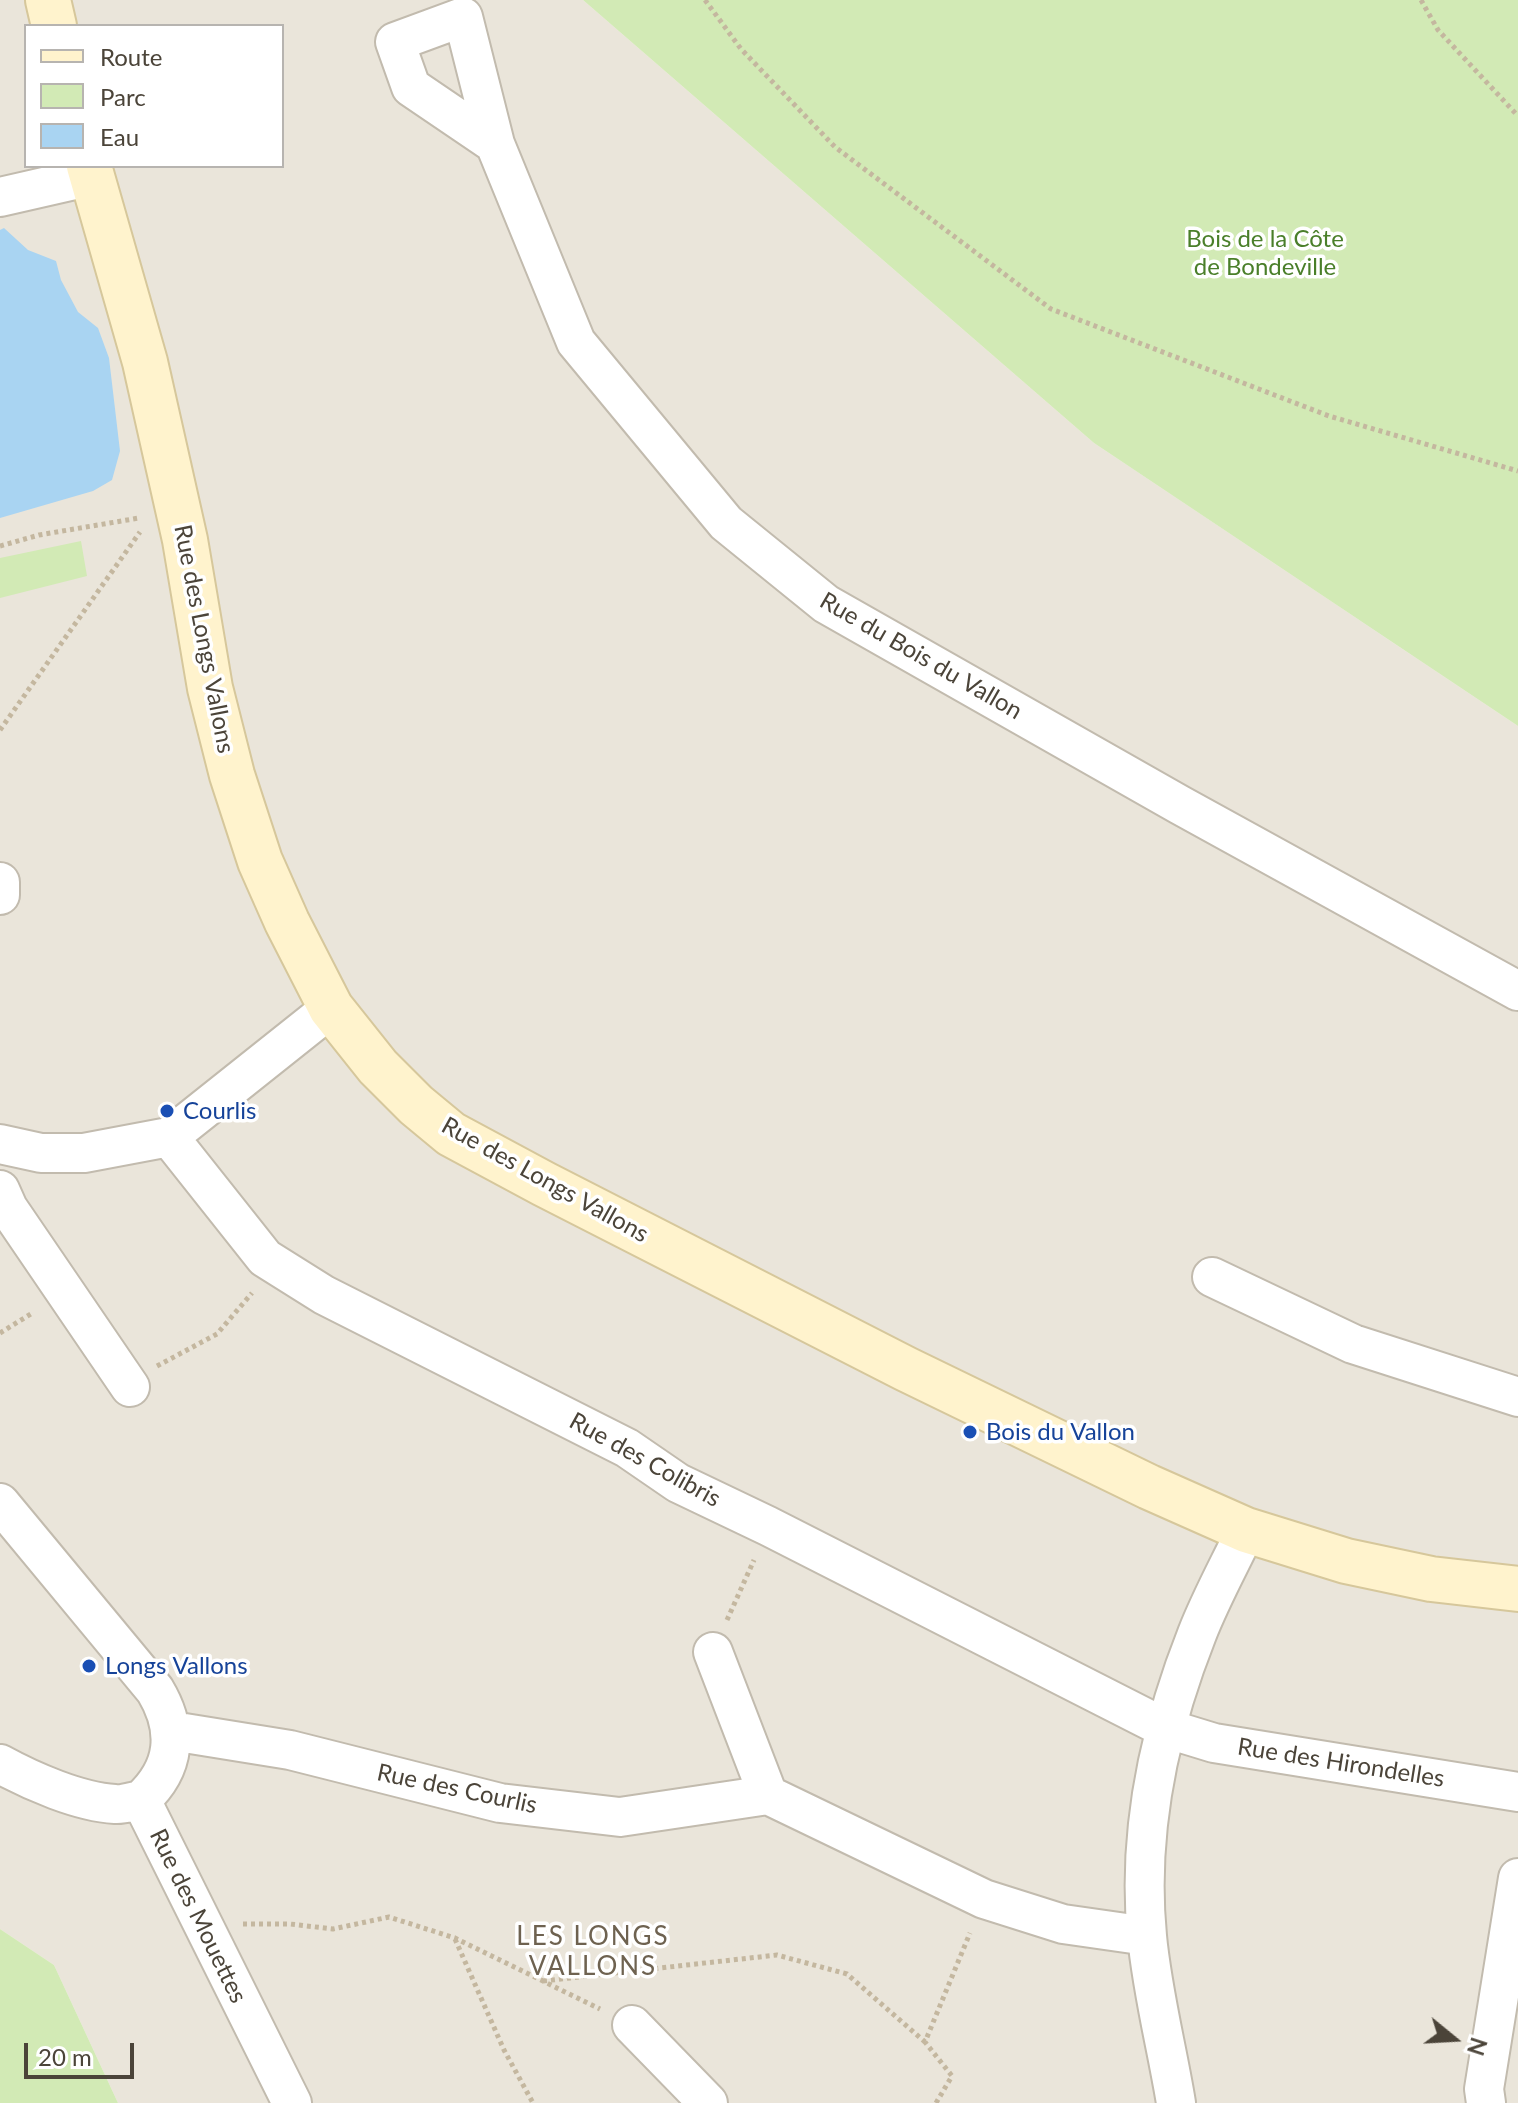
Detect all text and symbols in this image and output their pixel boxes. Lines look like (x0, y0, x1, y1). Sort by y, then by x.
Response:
legend (24, 24, 284, 168)
text: Route (100, 42, 162, 71)
text: Parc (100, 82, 146, 111)
text: Eau (100, 122, 139, 151)
park label: Bois de la Côte de Bondeville (1186, 225, 1344, 281)
street label: Rue des Longs Vallons (168, 522, 240, 756)
street label: Rue du Bois du Vallon (815, 586, 1027, 726)
place label: Courlis (183, 1097, 256, 1125)
marker: Courlis (158, 1102, 176, 1120)
street label: Rue des Longs Vallons (437, 1111, 653, 1249)
street label: Rue des Colibris (564, 1407, 726, 1513)
place label: Bois du Vallon (986, 1418, 1135, 1446)
marker: Bois du Vallon (961, 1423, 979, 1441)
place label: Longs Vallons (105, 1652, 248, 1680)
marker: Longs Vallons (80, 1657, 98, 1675)
street label: Rue des Hirondelles (1236, 1732, 1446, 1794)
street label: Rue des Courlis (374, 1758, 540, 1820)
street label: Rue des Mouettes (143, 1824, 253, 2008)
district label: LES LONGS VALLONS (516, 1921, 670, 1982)
north arrow (1414, 1999, 1494, 2079)
scale bar (28, 2027, 138, 2077)
text: N (1462, 2034, 1493, 2059)
text: 20 m (38, 2042, 92, 2071)

